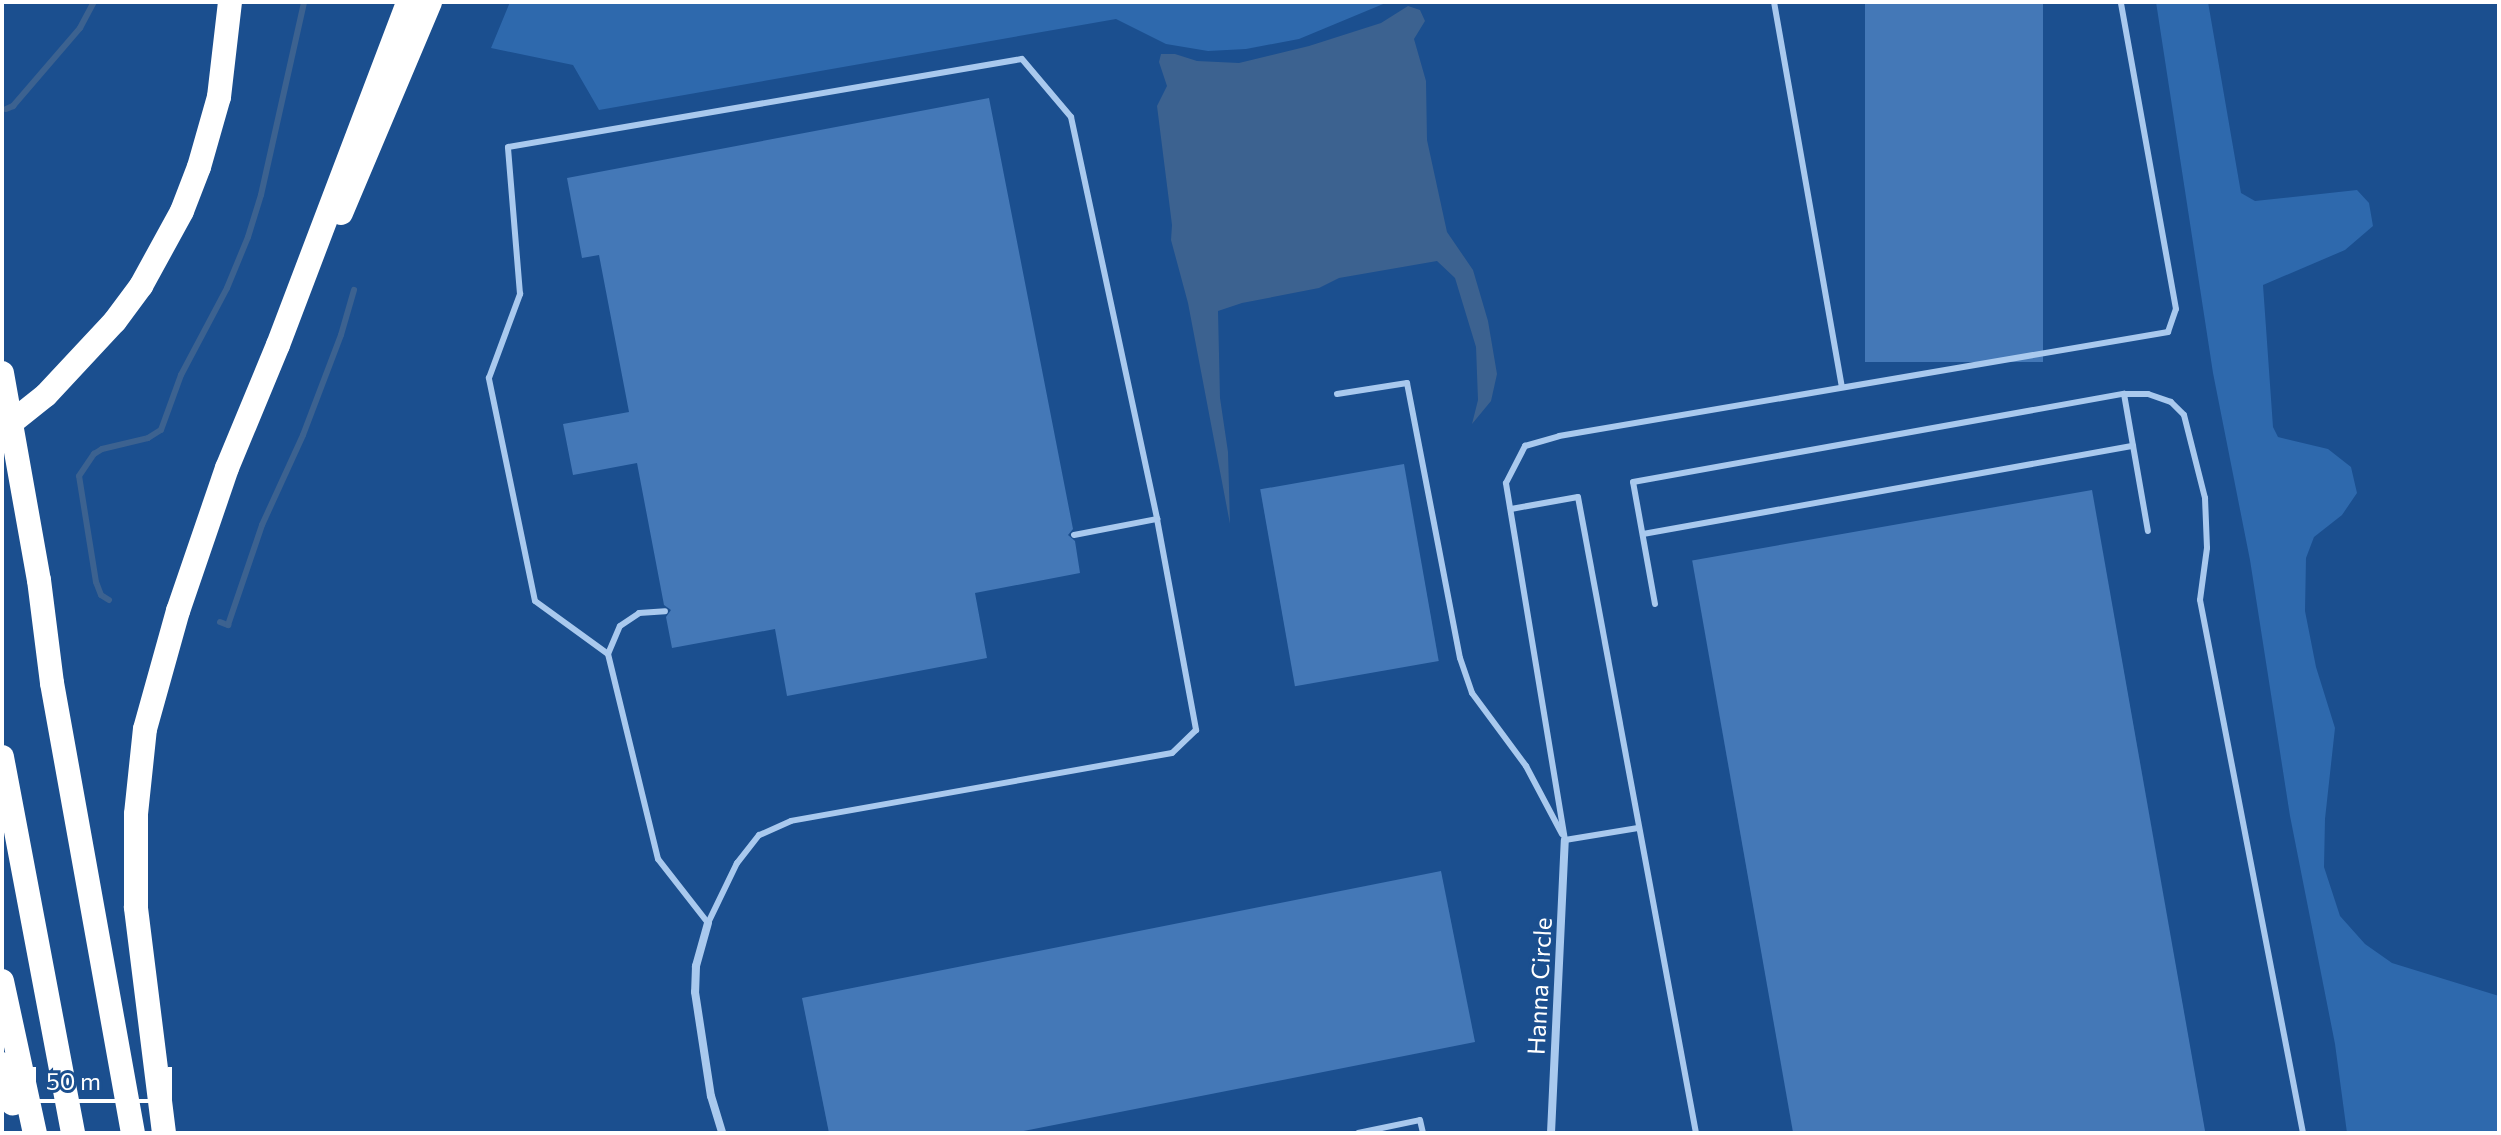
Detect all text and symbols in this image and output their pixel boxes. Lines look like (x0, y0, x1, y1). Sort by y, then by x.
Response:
street label: Hanna Circle (1521, 917, 1557, 1055)
scale bar (36, 1051, 176, 1101)
text: 50 m (46, 1066, 101, 1095)

